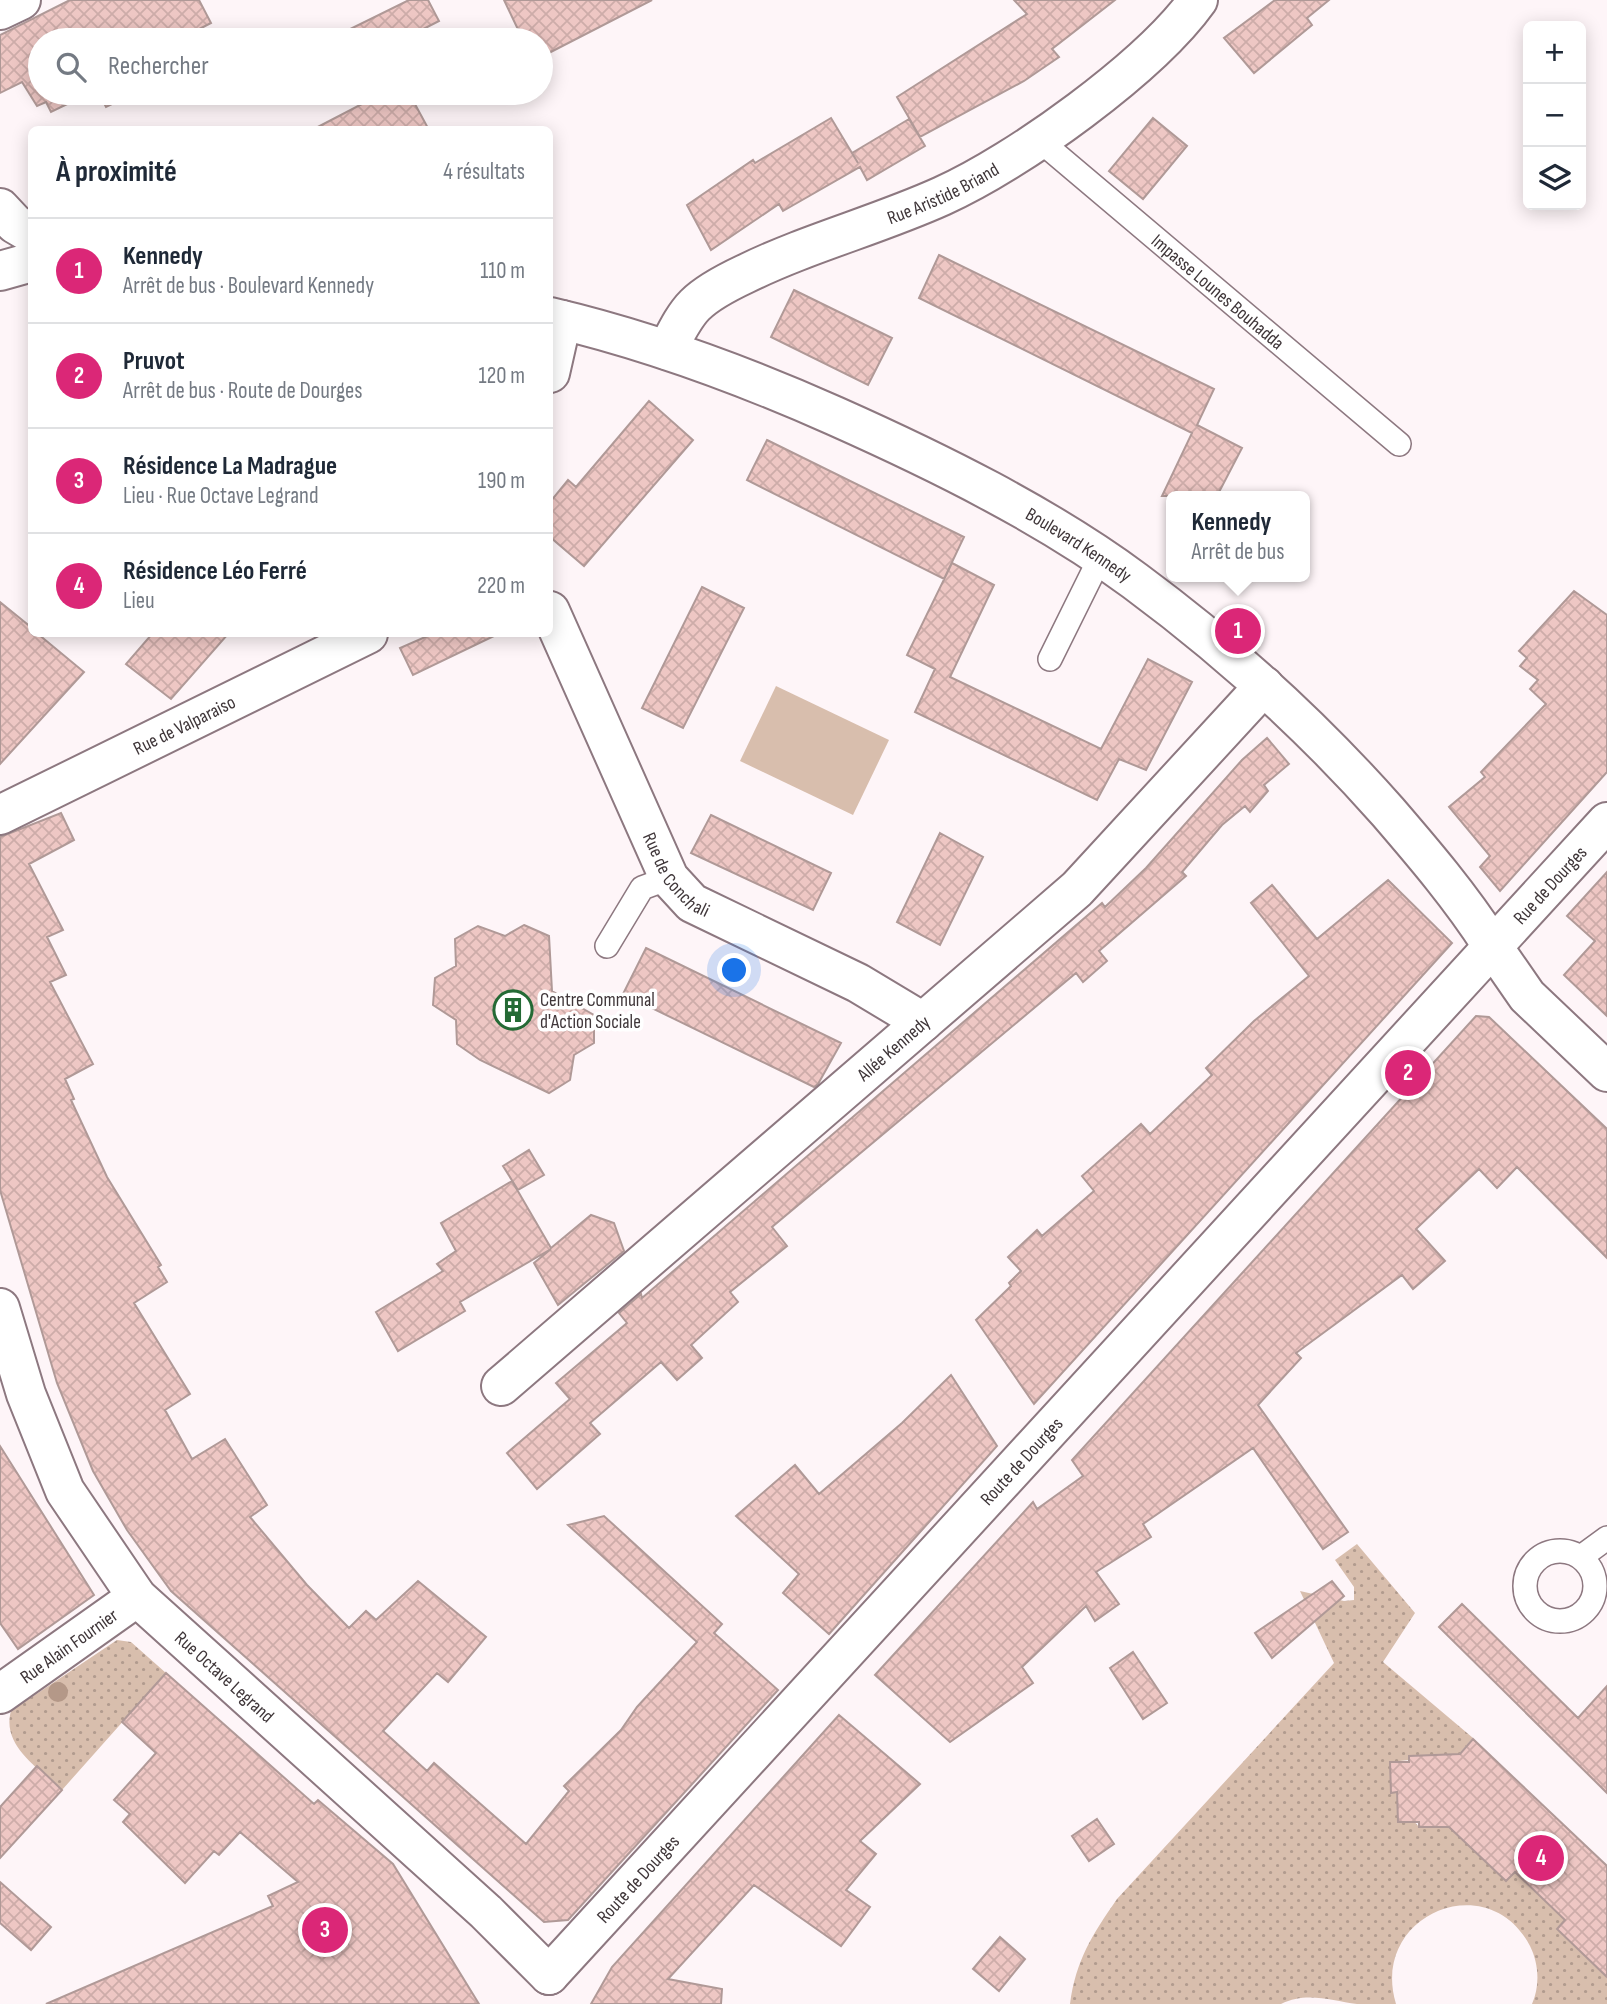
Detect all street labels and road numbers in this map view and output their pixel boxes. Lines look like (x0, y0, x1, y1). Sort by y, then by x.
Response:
street label: Rue Aristide Briand (884, 158, 1003, 230)
street label: Impasse Lounes Bouhadda (1146, 230, 1288, 355)
street label: Boulevard Kennedy (1021, 503, 1136, 588)
street label: Rue de Valparaiso (130, 691, 239, 761)
street label: Rue de Conchali (637, 829, 713, 923)
street label: Rue de Dourges (1509, 841, 1593, 929)
street label: Allée Kennedy (852, 1011, 936, 1087)
street label: Route de Dourges (976, 1413, 1068, 1511)
street label: Rue Alain Fournier (16, 1604, 123, 1689)
street label: Rue Octave Legrand (170, 1627, 278, 1728)
street label: Route de Dourges (593, 1831, 685, 1928)

